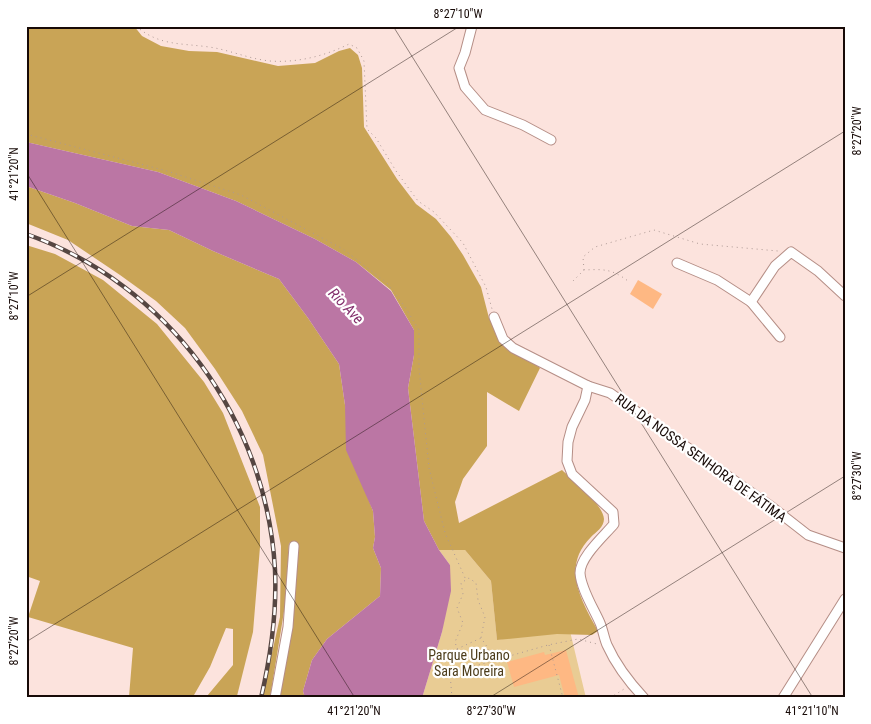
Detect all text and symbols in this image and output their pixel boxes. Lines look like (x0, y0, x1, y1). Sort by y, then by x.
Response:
text: 8°27'10"W (433, 7, 483, 21)
text: 8°27'20"W (850, 106, 864, 156)
text: 41°21'20"N (7, 147, 21, 201)
text: 8°27'10"W (7, 271, 21, 321)
water label: Rio Ave (325, 284, 367, 328)
street label: RUA DA NOSSA SENHORA DE FÁTIMA (612, 390, 790, 526)
text: 8°27'30"W (850, 451, 864, 501)
text: 8°27'20"W (7, 616, 21, 666)
park label: Parque Urbano Sara Moreira (428, 647, 510, 679)
text: 41°21'20"N (327, 704, 381, 718)
text: 8°27'30"W (466, 704, 516, 718)
text: 41°21'10"N (785, 704, 839, 718)

